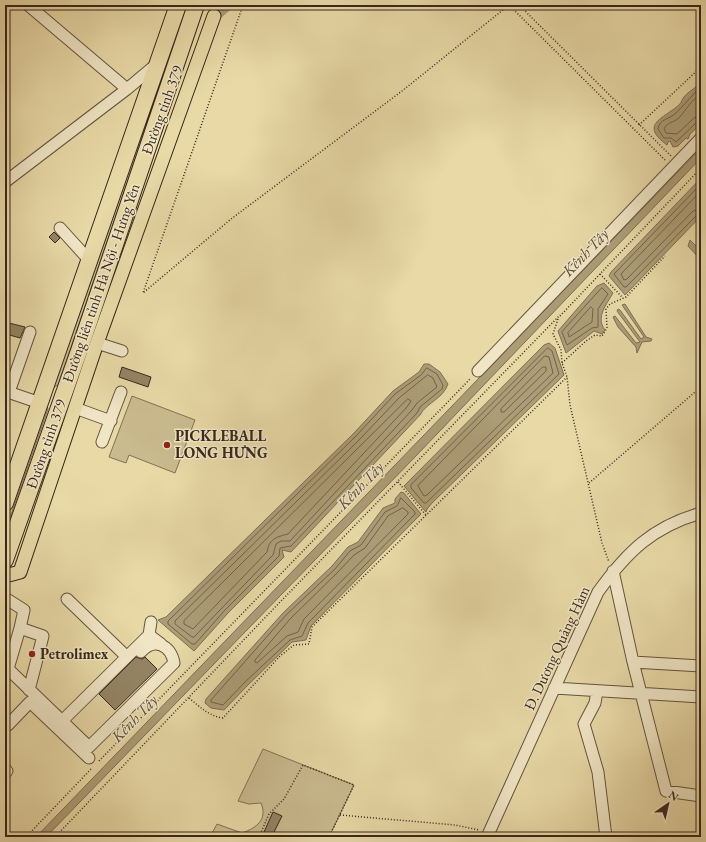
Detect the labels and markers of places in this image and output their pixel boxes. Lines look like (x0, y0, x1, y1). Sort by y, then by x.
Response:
place label: PICKLEBALL LONG HƯNG (175, 426, 268, 462)
marker: PICKLEBALL LONG HƯNG (162, 440, 172, 450)
place label: Petrolimex (40, 644, 109, 663)
marker: Petrolimex (27, 649, 37, 659)

